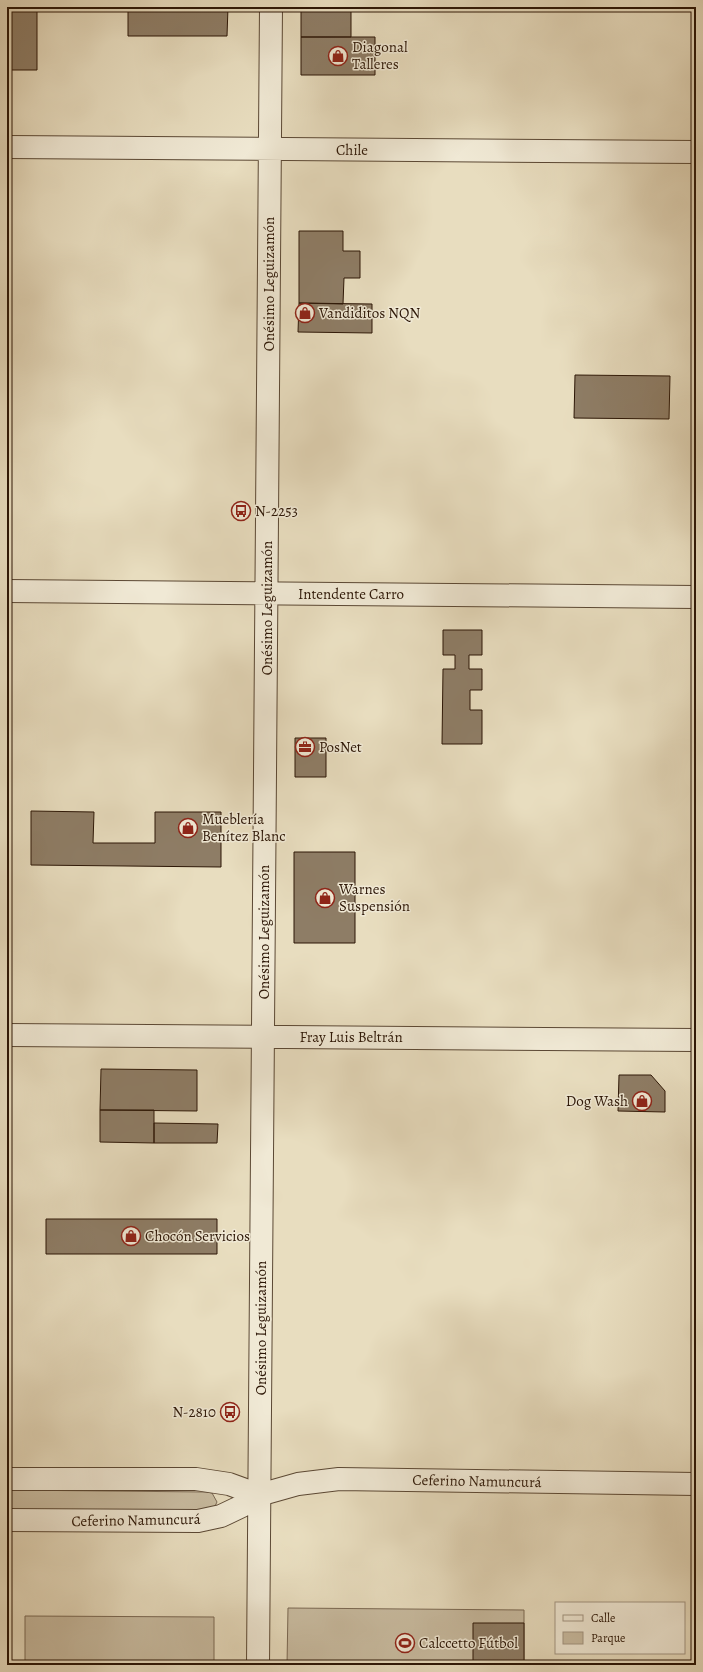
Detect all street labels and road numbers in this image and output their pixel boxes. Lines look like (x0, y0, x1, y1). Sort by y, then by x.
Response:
street label: Chile (336, 140, 368, 160)
street label: Onésimo Leguizamón (259, 217, 279, 351)
street label: Onésimo Leguizamón (257, 541, 277, 675)
street label: Intendente Carro (298, 584, 404, 604)
street label: Onésimo Leguizamón (254, 865, 274, 999)
street label: Fray Luis Beltrán (299, 1027, 403, 1047)
street label: Onésimo Leguizamón (251, 1261, 271, 1395)
street label: Ceferino Namuncurá (412, 1470, 542, 1492)
street label: Ceferino Namuncurá (71, 1509, 201, 1531)

